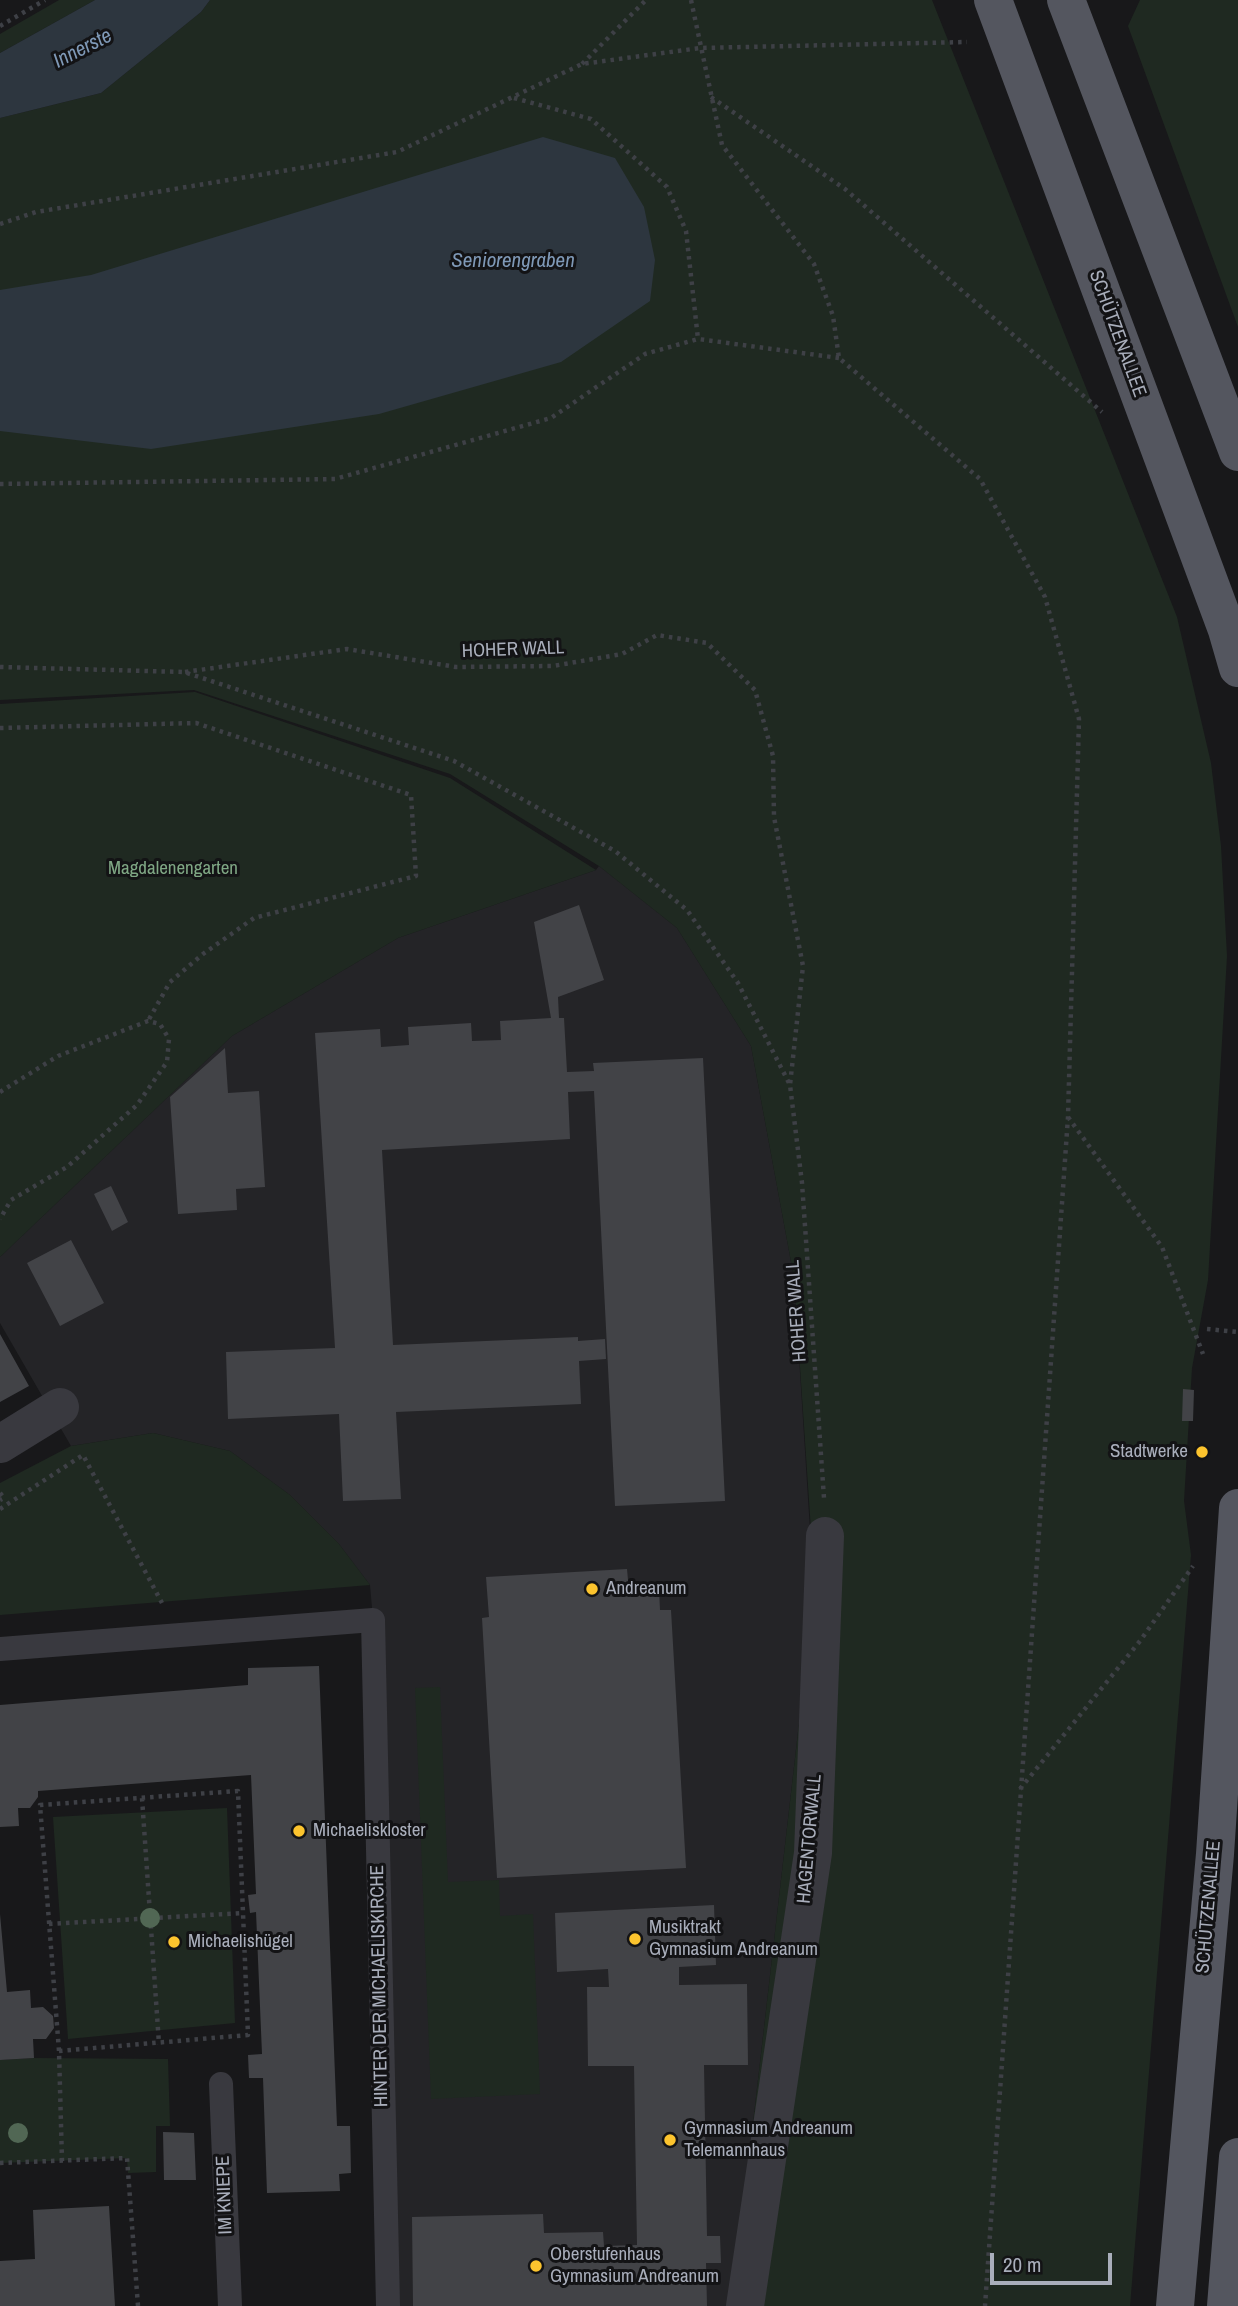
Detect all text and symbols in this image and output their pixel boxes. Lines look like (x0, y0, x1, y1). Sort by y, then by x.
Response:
water label: Innerste (50, 24, 116, 74)
water label: Seniorengraben (451, 248, 575, 274)
street label: SCHÜTZENALLEE (1083, 267, 1151, 401)
street label: HOHER WALL (461, 637, 565, 663)
park label: Magdalenengarten (108, 858, 238, 880)
street label: HOHER WALL (782, 1259, 812, 1363)
place label: Stadtwerke (1110, 1441, 1188, 1463)
marker: Stadtwerke (1194, 1444, 1210, 1460)
place label: Andreanum (606, 1578, 687, 1600)
marker: Andreanum (584, 1581, 600, 1597)
street label: HAGENTORWALL (793, 1773, 827, 1905)
place label: Michaeliskloster (313, 1820, 426, 1842)
marker: Michaeliskloster (291, 1823, 307, 1839)
street label: SCHÜTZENALLEE (1192, 1840, 1226, 1974)
street label: HINTER DER MICHAELISKIRCHE (366, 1865, 394, 2107)
place label: Musiktrakt Gymnasium Andreanum (649, 1917, 818, 1961)
place label: Michaelishügel (188, 1931, 293, 1953)
marker: Musiktrakt Gymnasium Andreanum (627, 1931, 643, 1947)
marker: Michaelishügel (166, 1934, 182, 1950)
place label: Gymnasium Andreanum Telemannhaus (684, 2118, 853, 2162)
marker: Gymnasium Andreanum Telemannhaus (662, 2132, 678, 2148)
street label: IM KNIEPE (212, 2155, 238, 2235)
scale bar (993, 2240, 1116, 2284)
place label: Oberstufenhaus Gymnasium Andreanum (550, 2244, 719, 2288)
text: 20 m (1003, 2250, 1041, 2279)
marker: Oberstufenhaus Gymnasium Andreanum (528, 2258, 544, 2274)

